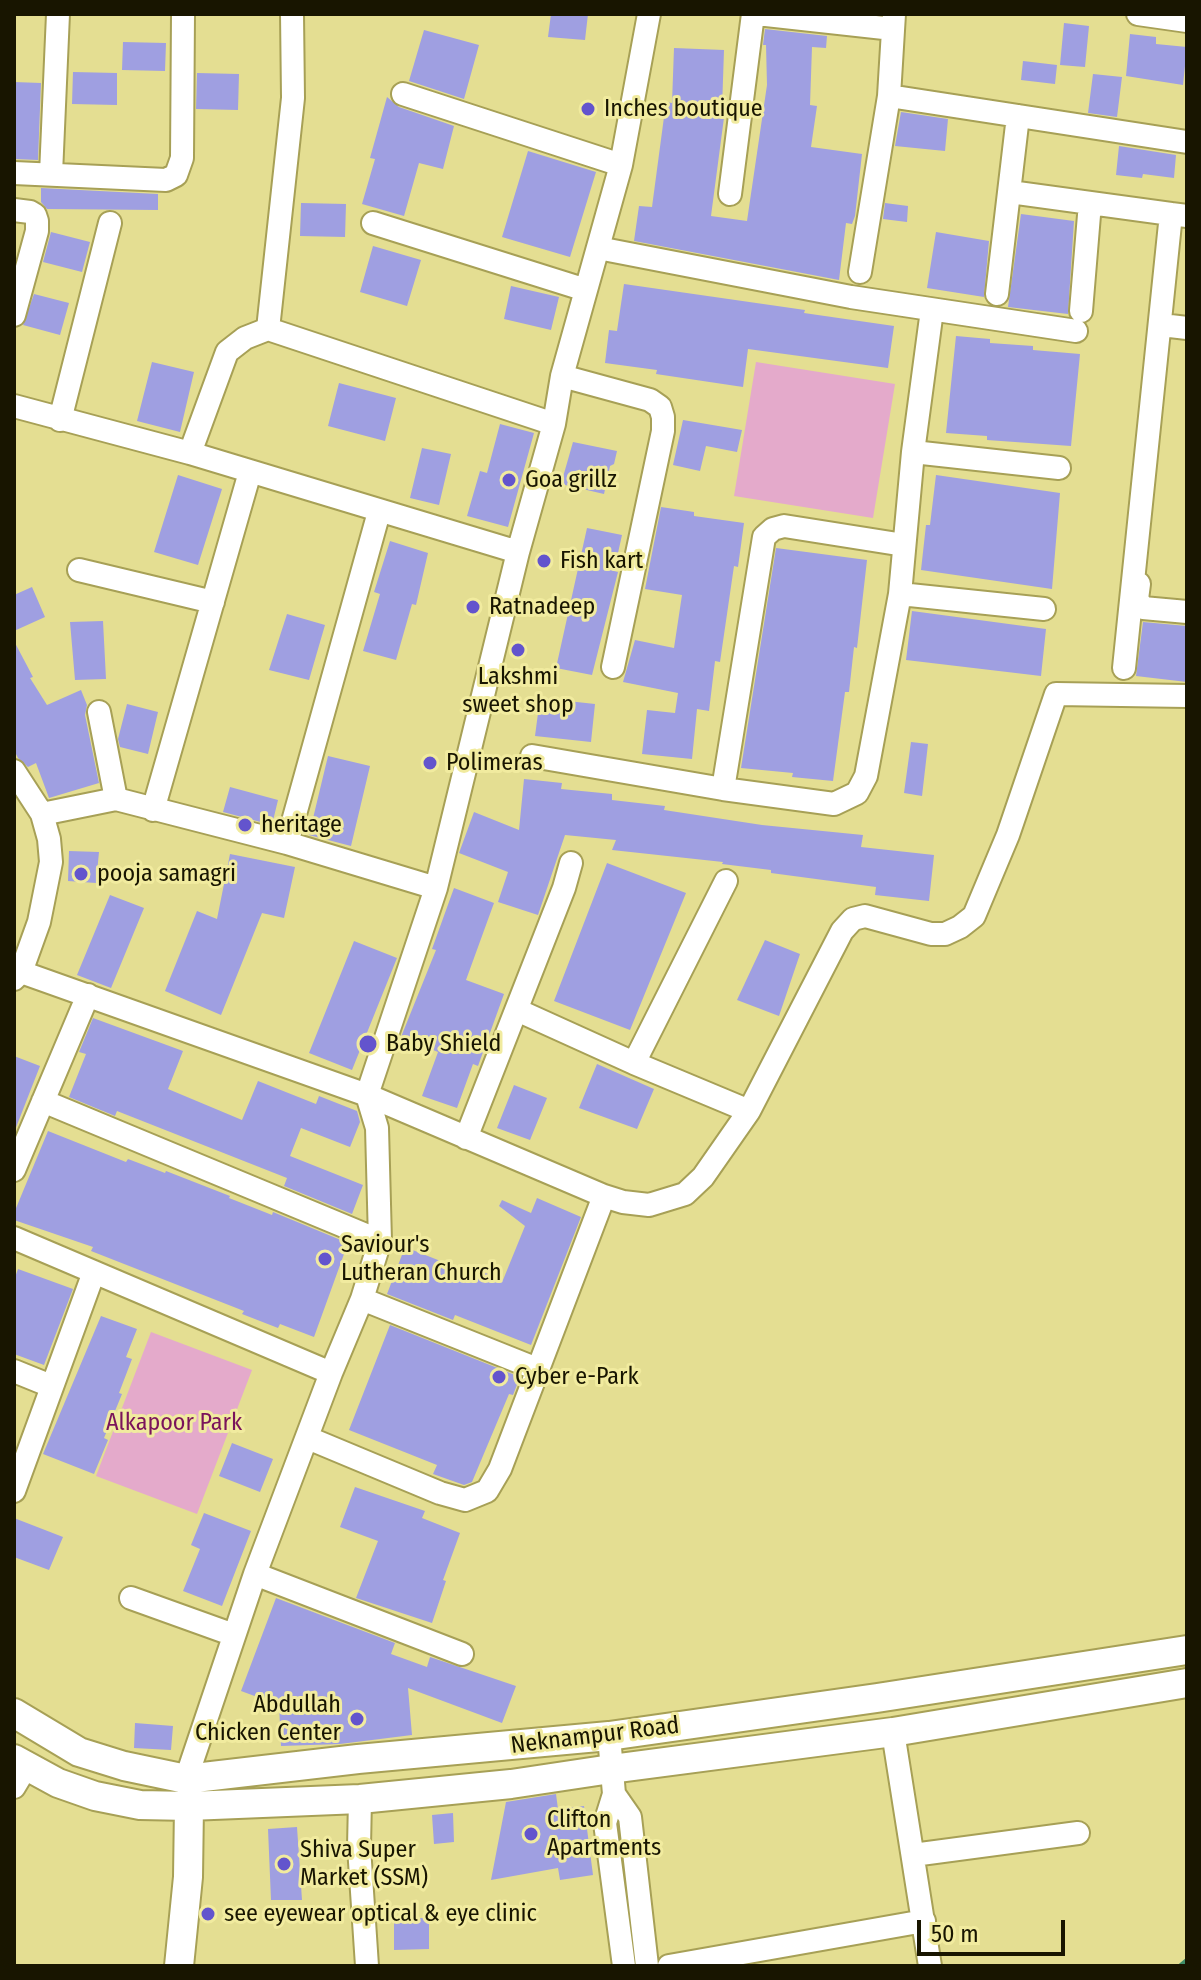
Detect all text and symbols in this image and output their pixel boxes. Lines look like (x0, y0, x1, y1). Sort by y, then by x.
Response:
place label: Inches boutique (604, 95, 763, 123)
marker: Inches boutique (579, 100, 597, 118)
place label: Goa grillz (525, 466, 617, 494)
marker: Goa grillz (500, 471, 518, 489)
place label: Fish kart (560, 547, 643, 575)
marker: Fish kart (535, 552, 553, 570)
place label: Ratnadeep (489, 593, 595, 621)
marker: Ratnadeep (464, 598, 482, 616)
marker: Lakshmi sweet shop (509, 641, 527, 659)
place label: Lakshmi sweet shop (462, 663, 574, 719)
place label: Polimeras (446, 749, 543, 777)
marker: Polimeras (421, 754, 439, 772)
place label: heritage (261, 811, 342, 839)
marker: heritage (236, 816, 254, 834)
place label: pooja samagri (97, 860, 236, 888)
marker: pooja samagri (72, 865, 90, 883)
place label: Baby Shield (386, 1030, 501, 1058)
marker: Baby Shield (357, 1033, 379, 1055)
place label: Saviour's Lutheran Church (341, 1231, 502, 1287)
marker: Saviour's Lutheran Church (316, 1250, 334, 1268)
place label: Cyber e-Park (515, 1363, 639, 1391)
marker: Cyber e-Park (490, 1368, 508, 1386)
park label: Alkapoor Park (106, 1409, 242, 1437)
place label: Abdullah Chicken Center (195, 1691, 341, 1747)
marker: Abdullah Chicken Center (348, 1710, 366, 1728)
street label: Neknampur Road (509, 1711, 681, 1761)
place label: Clifton Apartments (547, 1806, 661, 1862)
marker: Clifton Apartments (522, 1825, 540, 1843)
place label: Shiva Super Market (SSM) (300, 1836, 428, 1892)
marker: Shiva Super Market (SSM) (275, 1855, 293, 1873)
place label: see eyewear optical & eye clinic (224, 1900, 537, 1928)
scale bar (921, 1904, 1069, 1954)
marker: see eyewear optical & eye clinic (199, 1905, 217, 1923)
text: 50 m (931, 1920, 979, 1948)

